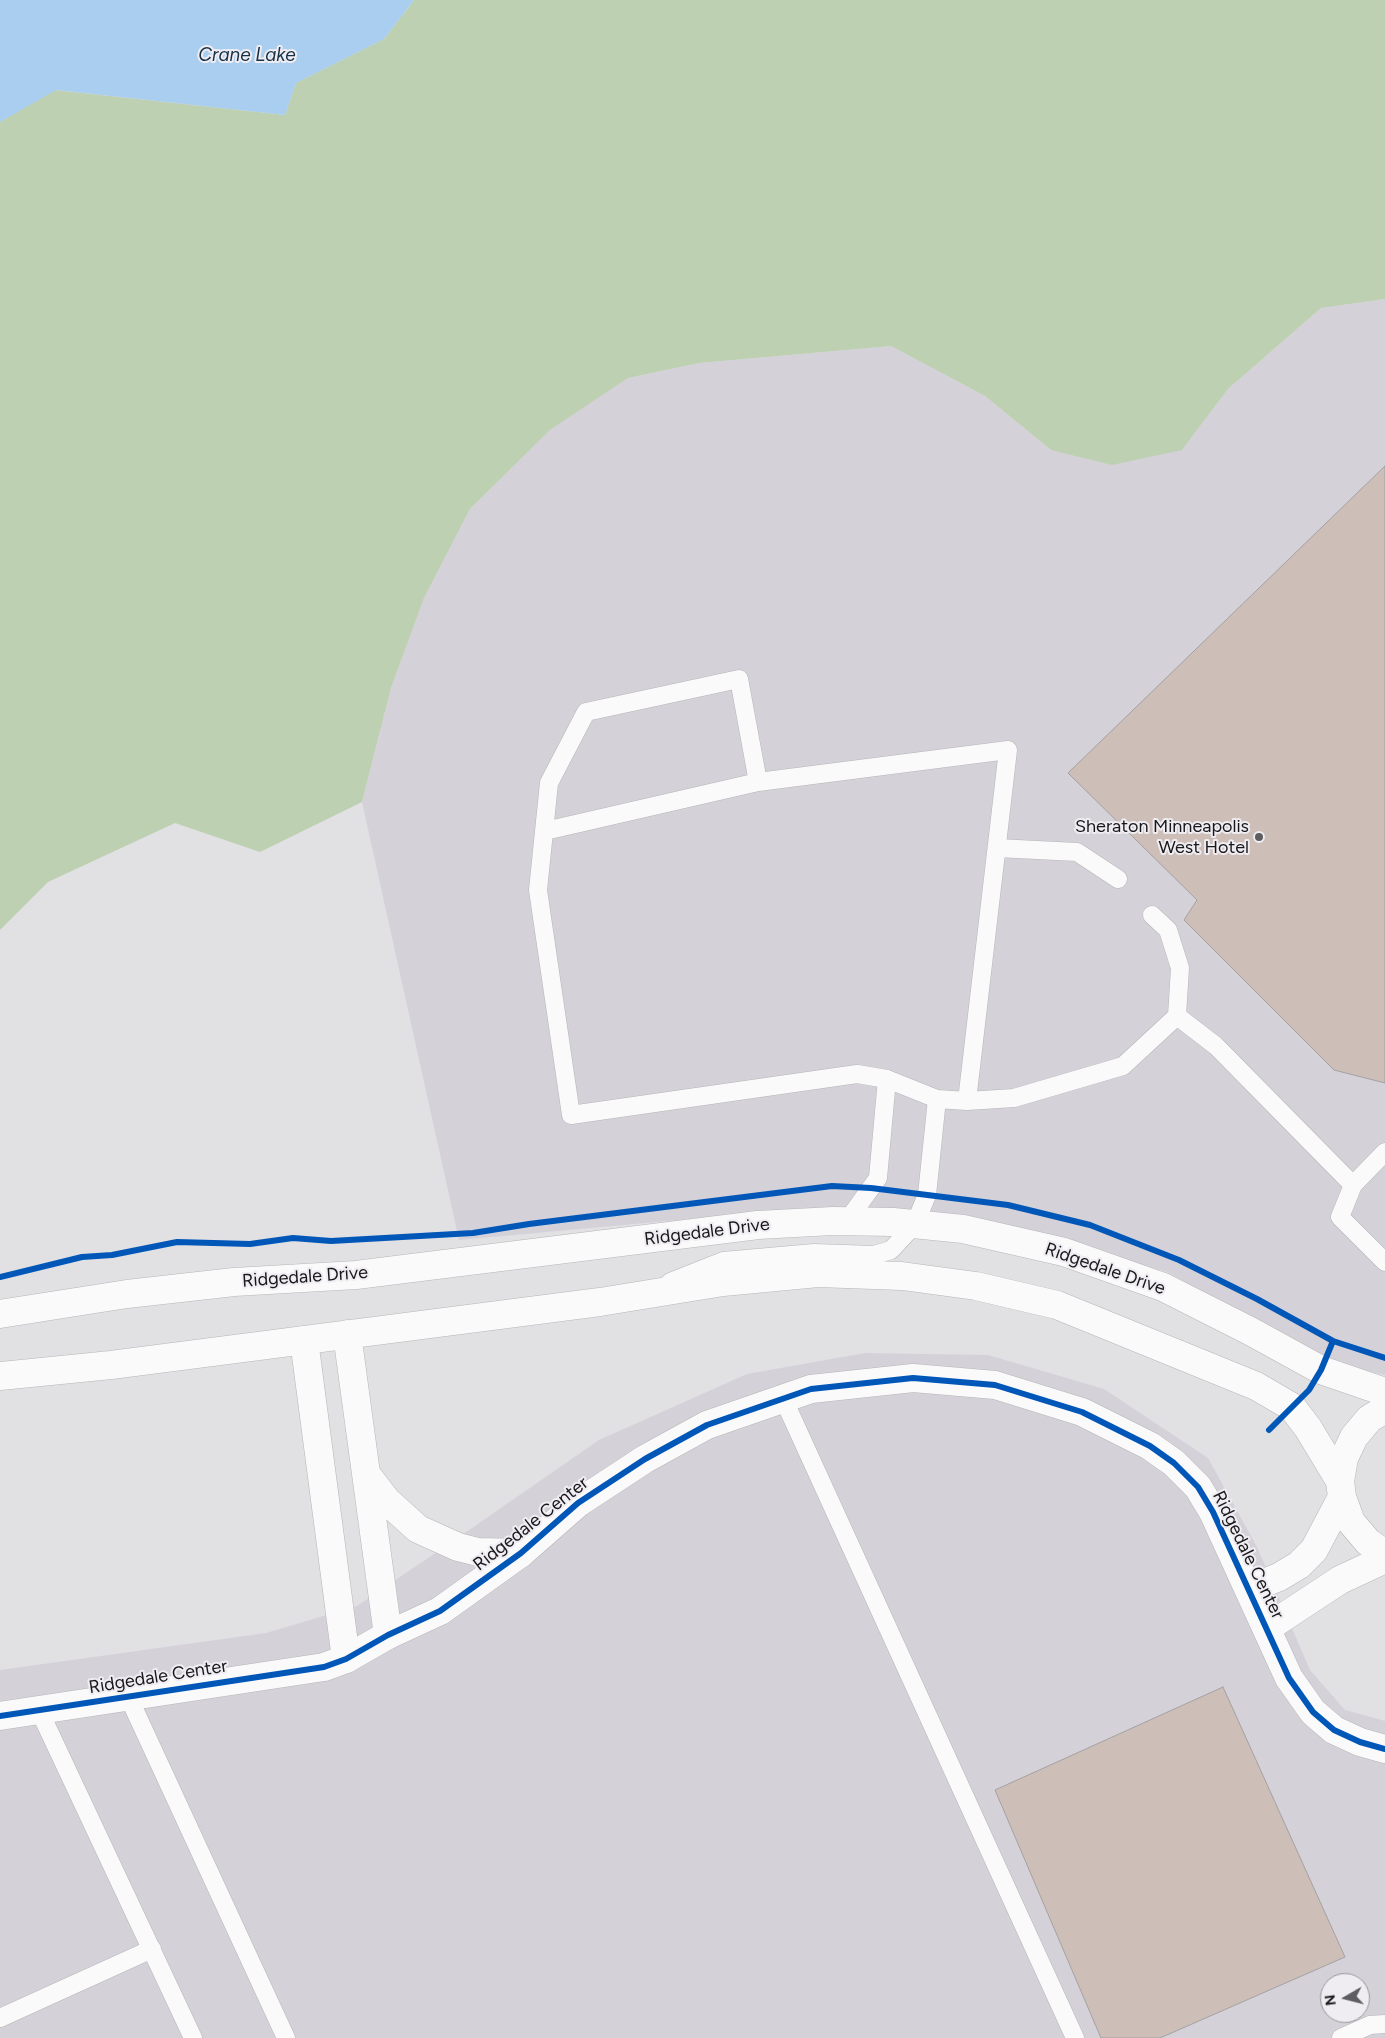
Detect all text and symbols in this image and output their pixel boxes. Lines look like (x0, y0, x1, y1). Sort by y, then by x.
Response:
water label: Crane Lake (198, 44, 296, 66)
place label: Sheraton Minneapolis West Hotel (1075, 816, 1249, 859)
marker: Sheraton Minneapolis West Hotel (1253, 831, 1265, 843)
street label: Ridgedale Drive (643, 1214, 771, 1250)
street label: Ridgedale Drive (1042, 1238, 1168, 1300)
street label: Ridgedale Drive (241, 1262, 369, 1292)
street label: Ridgedale Center (469, 1472, 593, 1576)
street label: Ridgedale Center (1208, 1487, 1288, 1623)
street label: Ridgedale Center (87, 1655, 229, 1699)
north arrow (1320, 1973, 1370, 2023)
text: N (1321, 1993, 1340, 2007)

